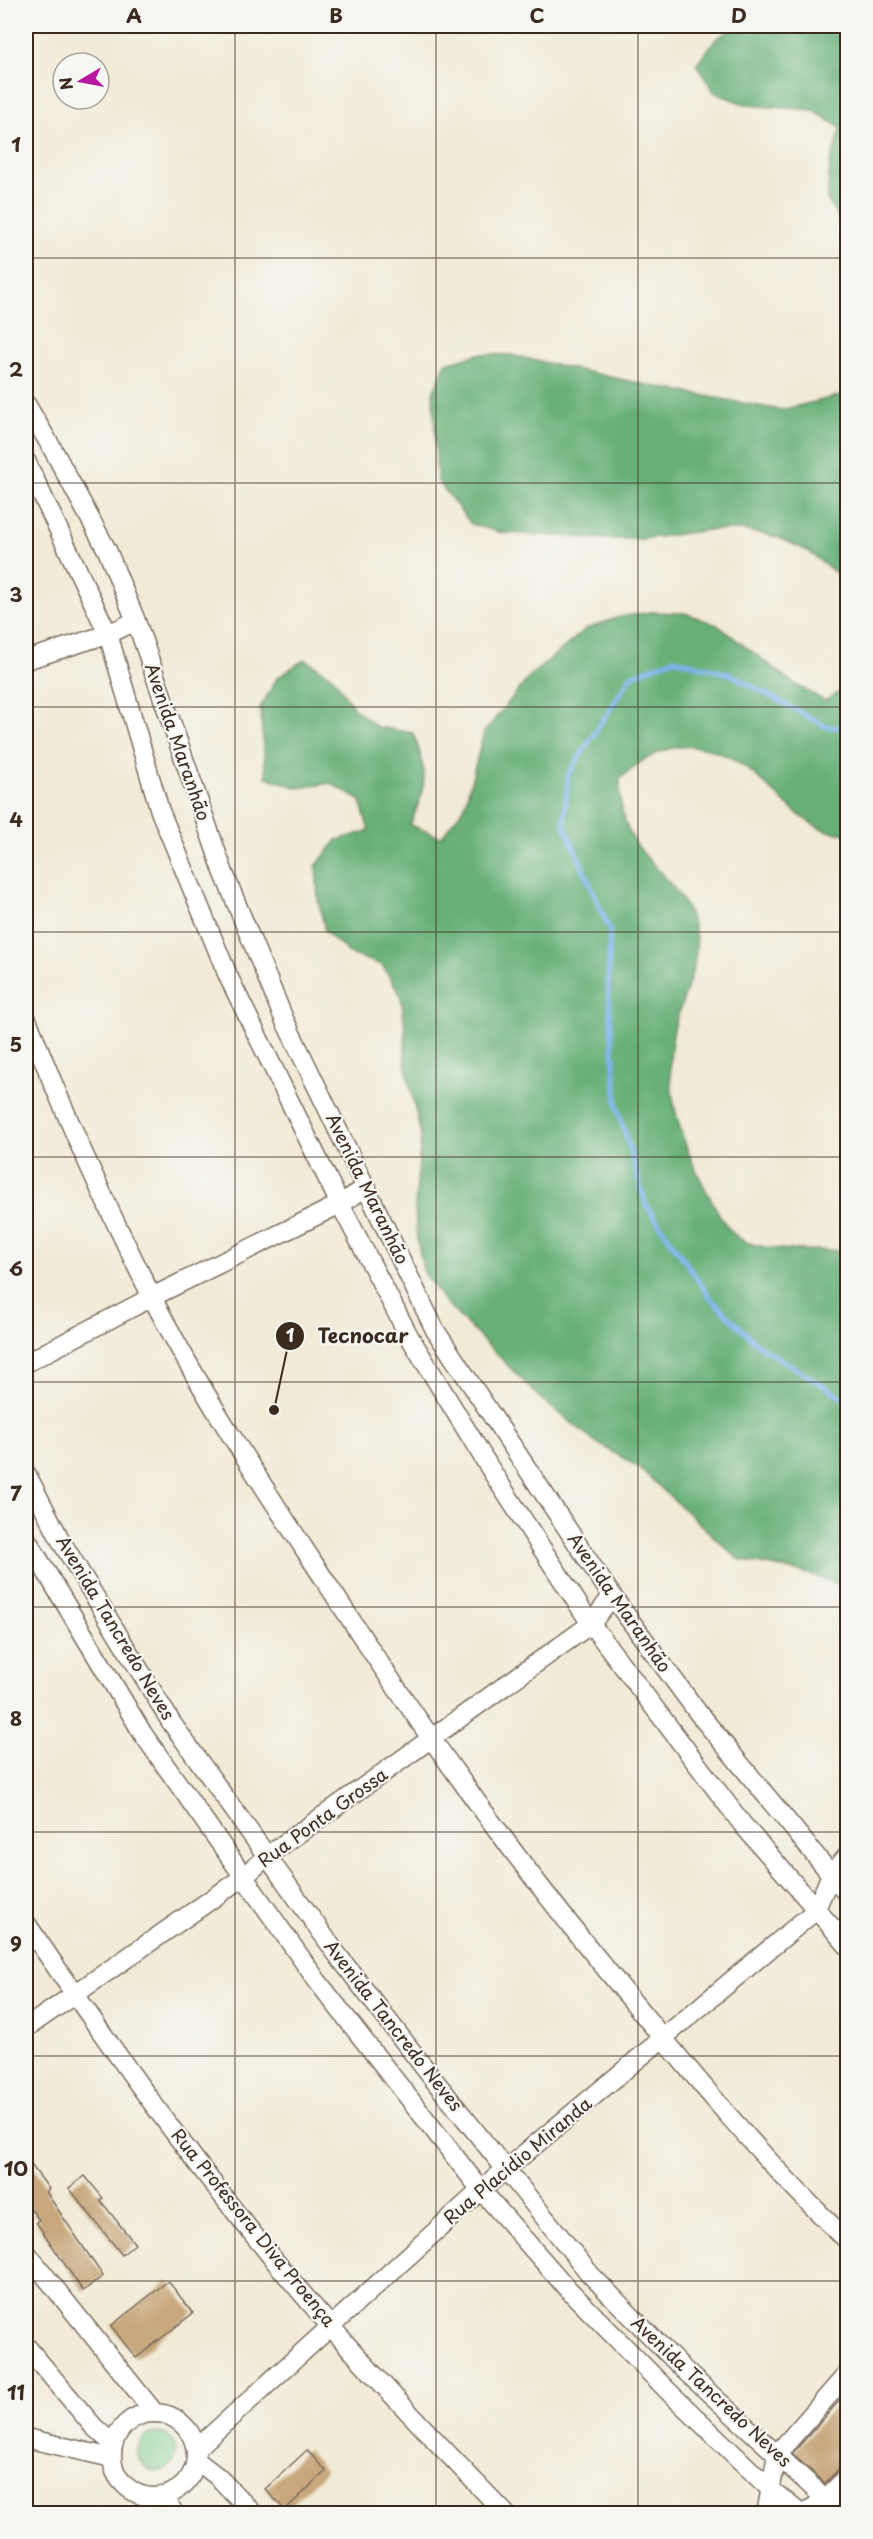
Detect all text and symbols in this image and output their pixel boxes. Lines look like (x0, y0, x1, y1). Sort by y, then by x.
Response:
text: A (126, 0, 142, 30)
text: B (329, 0, 343, 30)
text: C (529, 0, 545, 30)
text: D (731, 0, 747, 30)
north arrow (51, 51, 111, 111)
text: N (52, 75, 78, 92)
text: 1 (11, 129, 21, 159)
text: 2 (9, 354, 23, 384)
text: 3 (9, 579, 23, 609)
street label: Avenida Maranhão (139, 659, 218, 824)
text: 4 (9, 804, 23, 834)
text: 5 (10, 1029, 22, 1059)
street label: Avenida Maranhão (320, 1108, 417, 1268)
text: 6 (9, 1253, 23, 1283)
callout: Tecnocar (275, 1317, 421, 1355)
text: Tecnocar (317, 1320, 409, 1350)
text: 1 (286, 1321, 295, 1348)
text: 7 (10, 1478, 22, 1508)
street label: Avenida Maranhão (562, 1527, 679, 1678)
street label: Avenida Tancredo Neves (50, 1530, 182, 1725)
text: 8 (10, 1703, 22, 1733)
street label: Rua Ponta Grossa (252, 1760, 393, 1873)
text: 9 (10, 1928, 22, 1958)
street label: Avenida Tancredo Neves (319, 1934, 470, 2116)
street label: Rua Placídio Miranda (437, 2089, 597, 2230)
street label: Rua Professora Diva Proença (166, 2122, 343, 2333)
text: 10 (4, 2153, 28, 2183)
street label: Avenida Tancredo Neves (626, 2309, 798, 2473)
text: 11 (7, 2377, 25, 2407)

